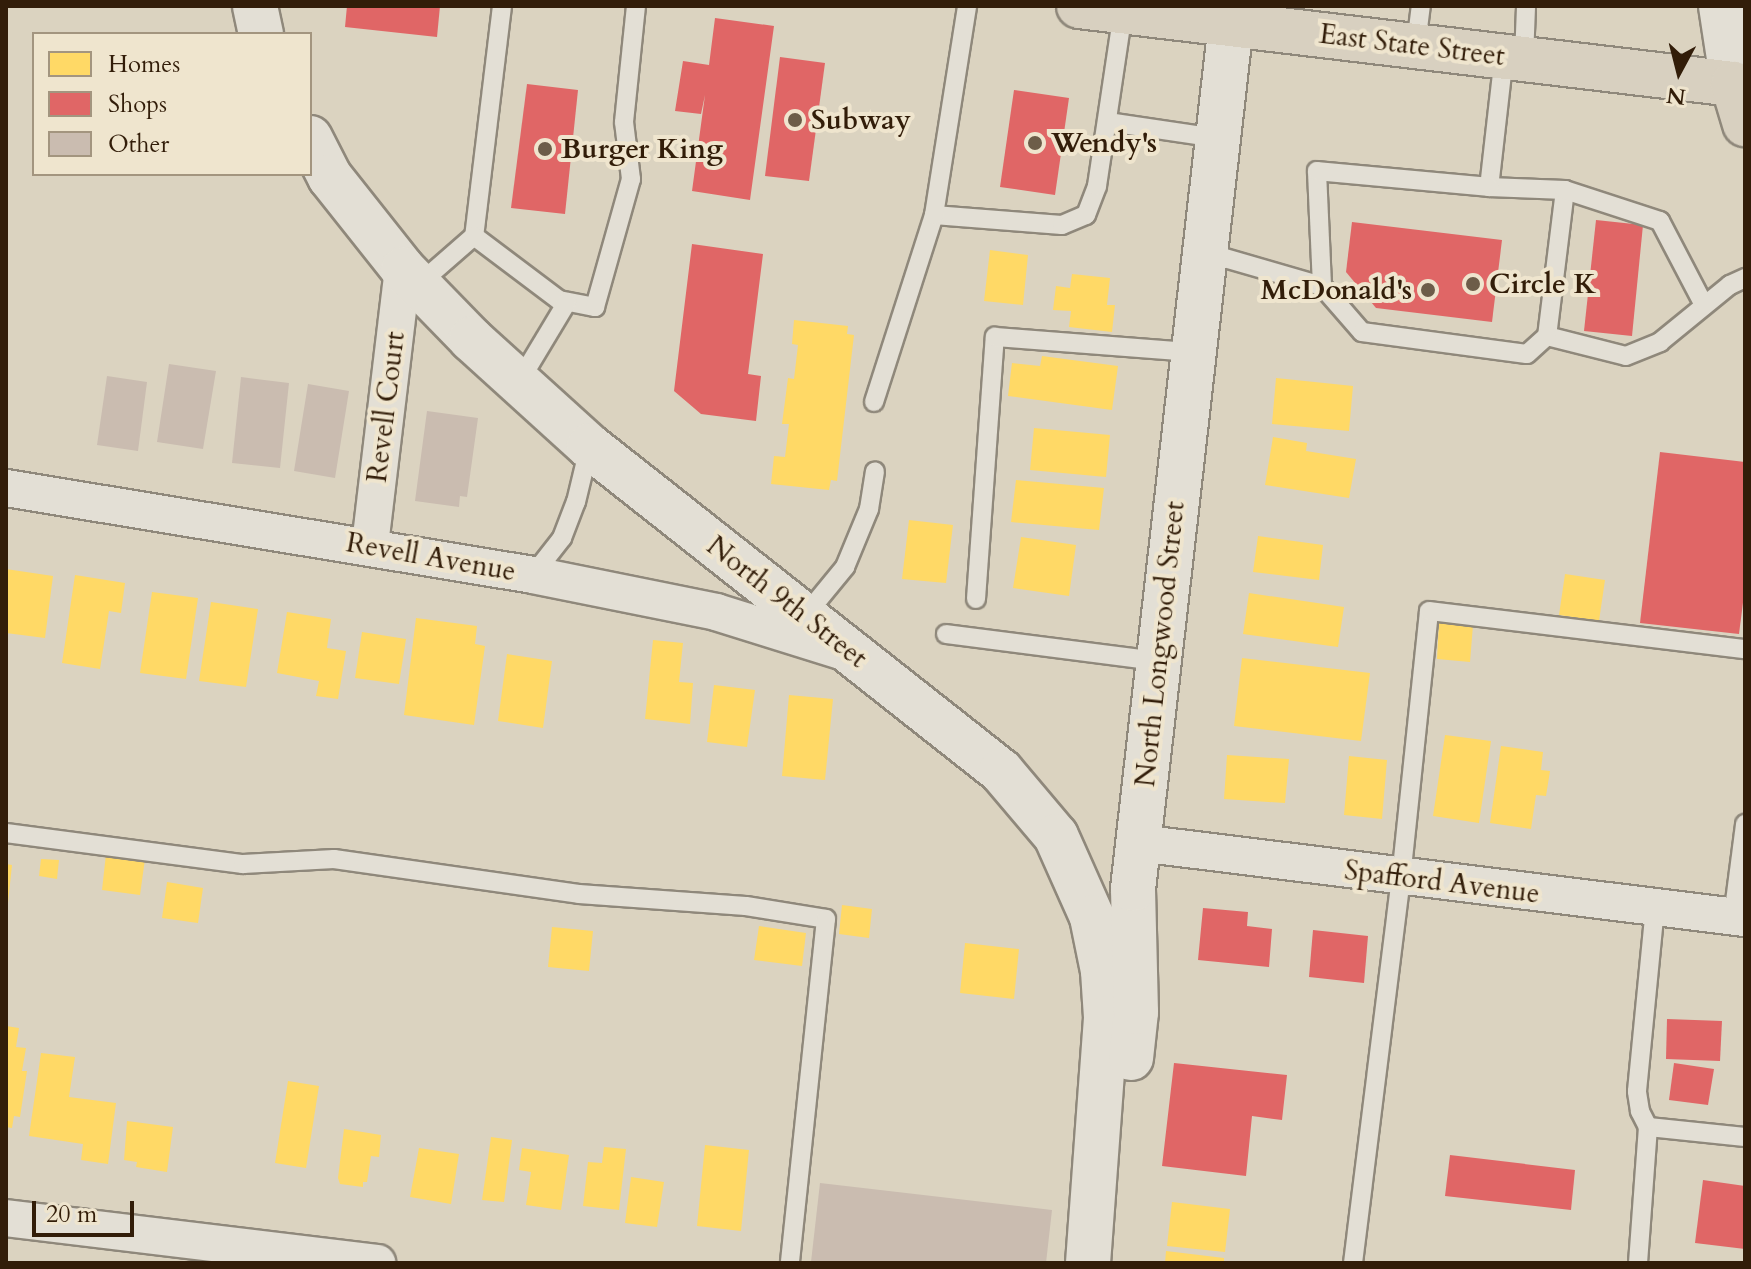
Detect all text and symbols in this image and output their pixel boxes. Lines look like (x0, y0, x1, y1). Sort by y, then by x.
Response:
street label: East State Street (1317, 17, 1507, 73)
legend (32, 32, 312, 176)
north arrow (1639, 32, 1719, 112)
text: Homes (108, 48, 180, 81)
text: N (1665, 80, 1687, 112)
text: Shops (108, 88, 167, 121)
place label: Subway (811, 103, 911, 137)
marker: Subway (786, 111, 804, 129)
place label: Wendy's (1051, 126, 1157, 160)
text: Other (108, 128, 169, 161)
place label: Burger King (561, 132, 723, 166)
marker: Wendy's (1026, 134, 1044, 152)
marker: Burger King (536, 140, 554, 158)
place label: Circle K (1489, 267, 1596, 301)
place label: McDonald's (1261, 273, 1412, 307)
marker: Circle K (1464, 275, 1482, 293)
marker: McDonald's (1419, 281, 1437, 299)
street label: Revell Court (360, 330, 412, 484)
street label: North Longwood Street (1128, 499, 1192, 789)
street label: Revell Avenue (344, 526, 518, 588)
street label: North 9th Street (700, 529, 874, 675)
street label: Spafford Avenue (1342, 853, 1542, 911)
scale bar (36, 1185, 138, 1235)
text: 20 m (46, 1198, 97, 1231)

